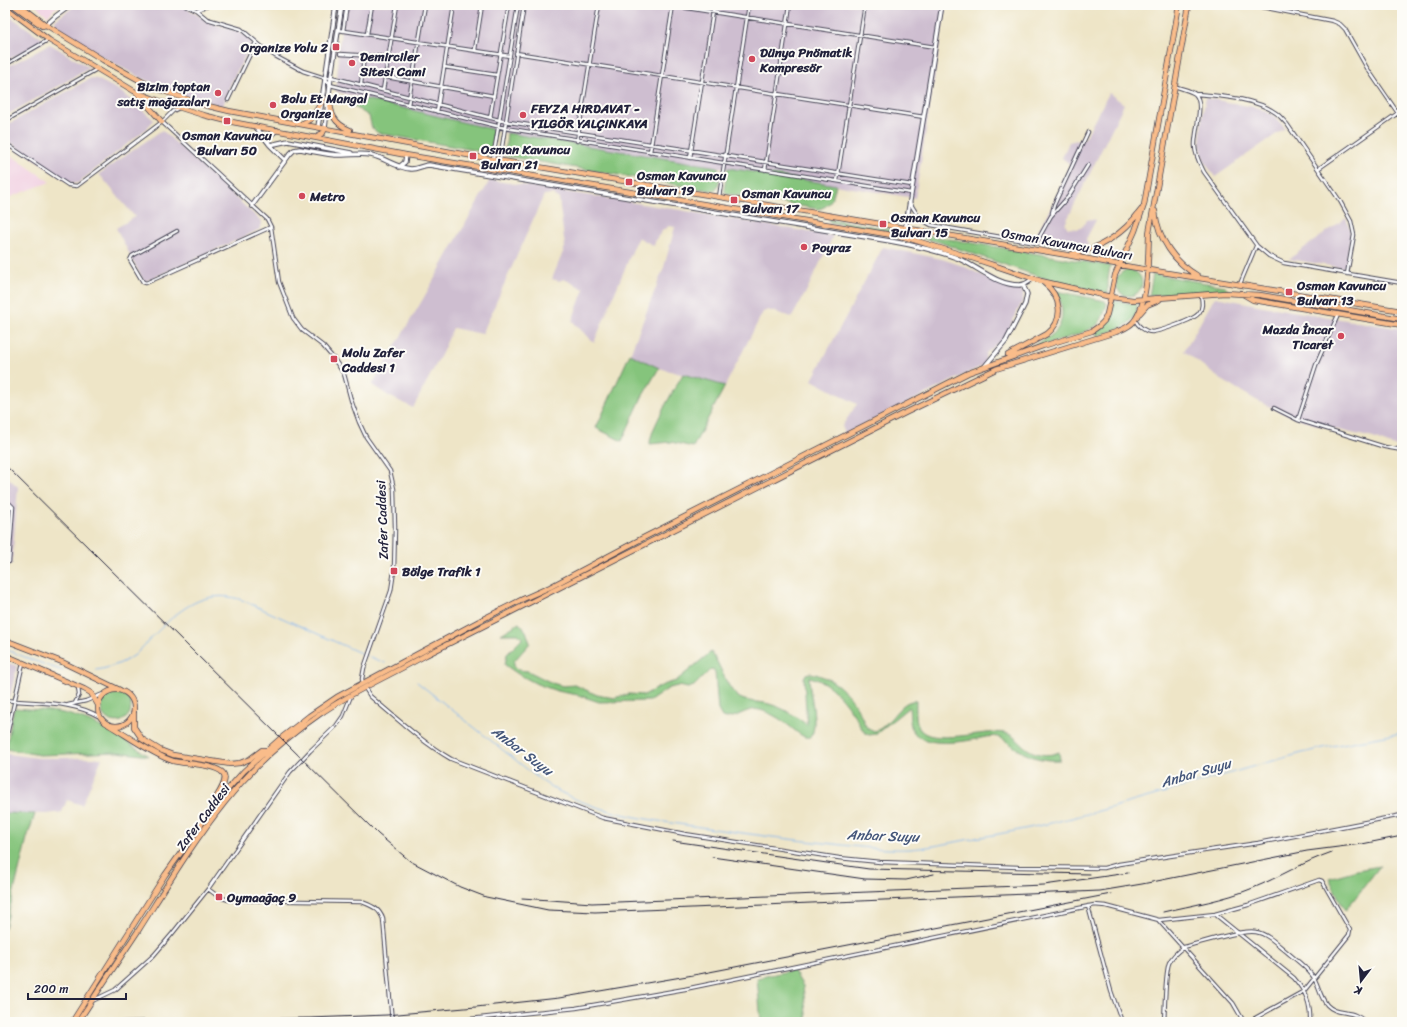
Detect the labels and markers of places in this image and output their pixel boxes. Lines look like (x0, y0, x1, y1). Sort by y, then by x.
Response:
place label: Organize Yolu 2 (240, 36, 328, 59)
place label: Dünya Pnömatik Kompresör (759, 41, 852, 79)
marker: Organize Yolu 2 (331, 42, 341, 52)
place label: Demirciler Sitesi Cami (359, 45, 427, 83)
marker: Dünya Pnömatik Kompresör (747, 54, 757, 64)
marker: Demirciler Sitesi Cami (347, 58, 357, 68)
place label: Bizim toptan satış mağazaları (116, 75, 211, 113)
place label: Bolu Et Mangal Organize (280, 87, 368, 125)
marker: Bizim toptan satış mağazaları (213, 88, 223, 98)
place label: FEYZA HIRDAVAT - YILGÖR YALÇINKAYA (530, 97, 648, 135)
marker: Bolu Et Mangal Organize (268, 100, 278, 110)
marker: FEYZA HIRDAVAT - YILGÖR YALÇINKAYA (518, 110, 528, 120)
marker: Osman Kavuncu Bulvarı 50 (222, 116, 232, 126)
place label: Osman Kavuncu Bulvarı 50 (181, 124, 273, 162)
place label: Osman Kavuncu Bulvarı 21 (480, 138, 571, 176)
marker: Osman Kavuncu Bulvarı 21 (468, 151, 478, 161)
place label: Osman Kavuncu Bulvarı 19 (636, 164, 727, 202)
marker: Osman Kavuncu Bulvarı 19 (624, 177, 634, 187)
place label: Osman Kavuncu Bulvarı 17 (741, 182, 832, 220)
place label: Metro (309, 185, 345, 208)
marker: Metro (297, 191, 307, 201)
marker: Osman Kavuncu Bulvarı 17 (729, 195, 739, 205)
place label: Osman Kavuncu Bulvarı 15 (890, 206, 981, 244)
marker: Osman Kavuncu Bulvarı 15 (878, 219, 888, 229)
place label: Poyraz (812, 236, 852, 259)
marker: Poyraz (799, 242, 809, 252)
place label: Osman Kavuncu Bulvarı 13 (1296, 274, 1387, 312)
marker: Osman Kavuncu Bulvarı 13 (1284, 287, 1294, 297)
place label: Mazda İncar Ticaret (1261, 318, 1335, 356)
marker: Mazda İncar Ticaret (1336, 331, 1346, 341)
place label: Molu Zafer Caddesi 1 (341, 341, 406, 379)
marker: Molu Zafer Caddesi 1 (329, 354, 339, 364)
place label: Bölge Trafik 1 (402, 560, 481, 583)
marker: Bölge Trafik 1 (389, 566, 399, 576)
place label: Oymaağaç 9 (226, 886, 296, 909)
marker: Oymaağaç 9 (214, 892, 224, 902)

